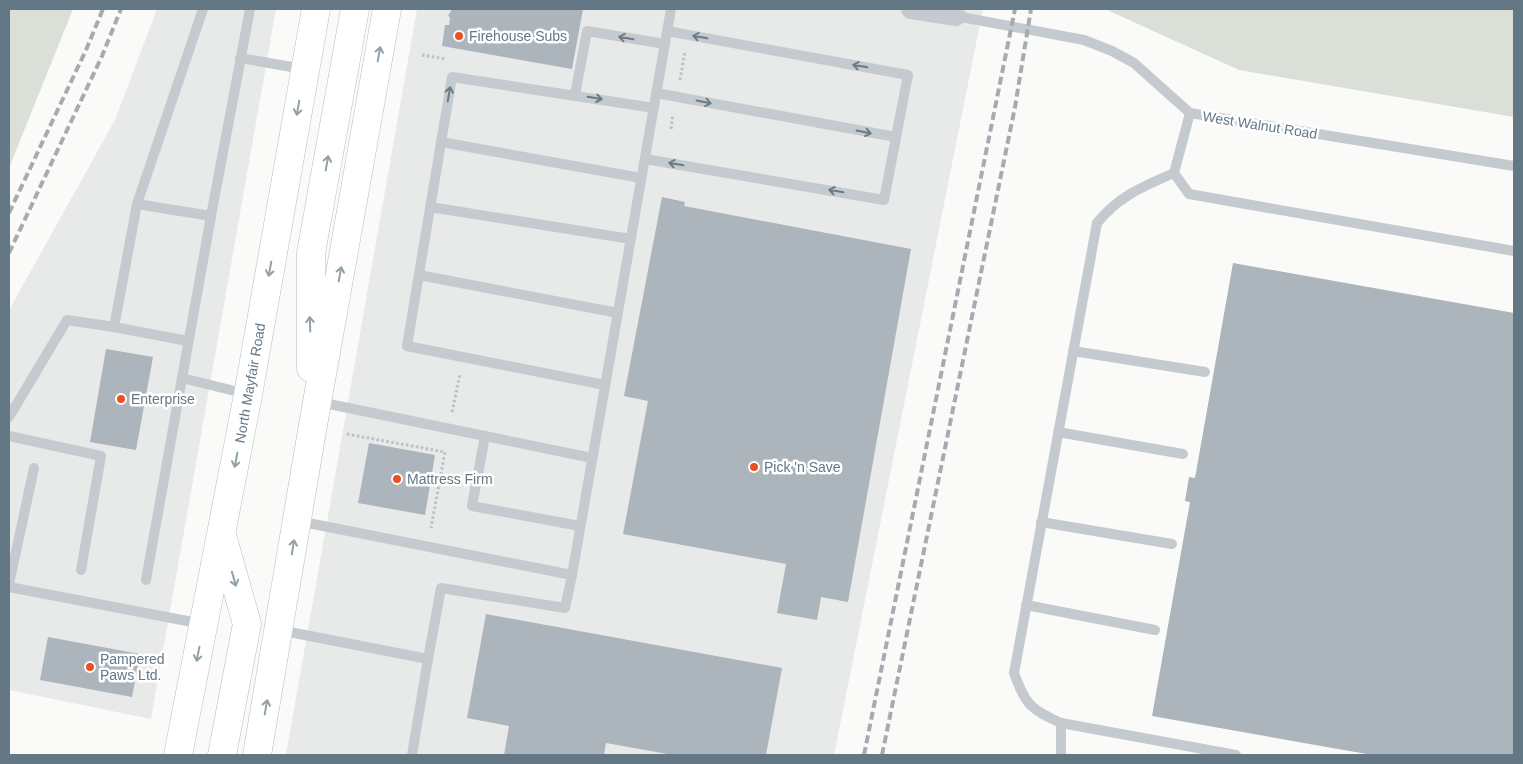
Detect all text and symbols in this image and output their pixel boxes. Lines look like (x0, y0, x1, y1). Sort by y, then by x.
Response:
place label: Firehouse Subs (469, 28, 567, 44)
marker: Firehouse Subs (453, 30, 465, 42)
one-way arrow (618, 32, 634, 42)
one-way arrow (692, 32, 708, 42)
one-way arrow (375, 46, 385, 62)
one-way arrow (852, 61, 868, 71)
one-way arrow (445, 87, 455, 103)
one-way arrow (587, 94, 603, 104)
one-way arrow (696, 97, 712, 107)
one-way arrow (293, 100, 303, 116)
street label: West Walnut Road (1201, 108, 1319, 142)
one-way arrow (856, 127, 872, 137)
one-way arrow (322, 155, 332, 171)
one-way arrow (668, 159, 684, 169)
one-way arrow (828, 186, 844, 196)
one-way arrow (265, 260, 275, 276)
one-way arrow (335, 266, 345, 282)
one-way arrow (305, 316, 315, 332)
street label: North Mayfair Road (232, 322, 268, 444)
place label: Enterprise (131, 391, 195, 407)
marker: Enterprise (115, 393, 127, 405)
one-way arrow (230, 451, 240, 467)
place label: Pick 'n Save (764, 459, 841, 475)
marker: Pick 'n Save (748, 461, 760, 473)
place label: Mattress Firm (407, 471, 493, 487)
marker: Mattress Firm (391, 473, 403, 485)
one-way arrow (288, 539, 298, 555)
one-way arrow (230, 571, 240, 587)
one-way arrow (192, 645, 202, 661)
place label: Pampered Paws Ltd. (100, 651, 165, 683)
marker: Pampered Paws Ltd. (84, 661, 96, 673)
one-way arrow (261, 700, 271, 716)

